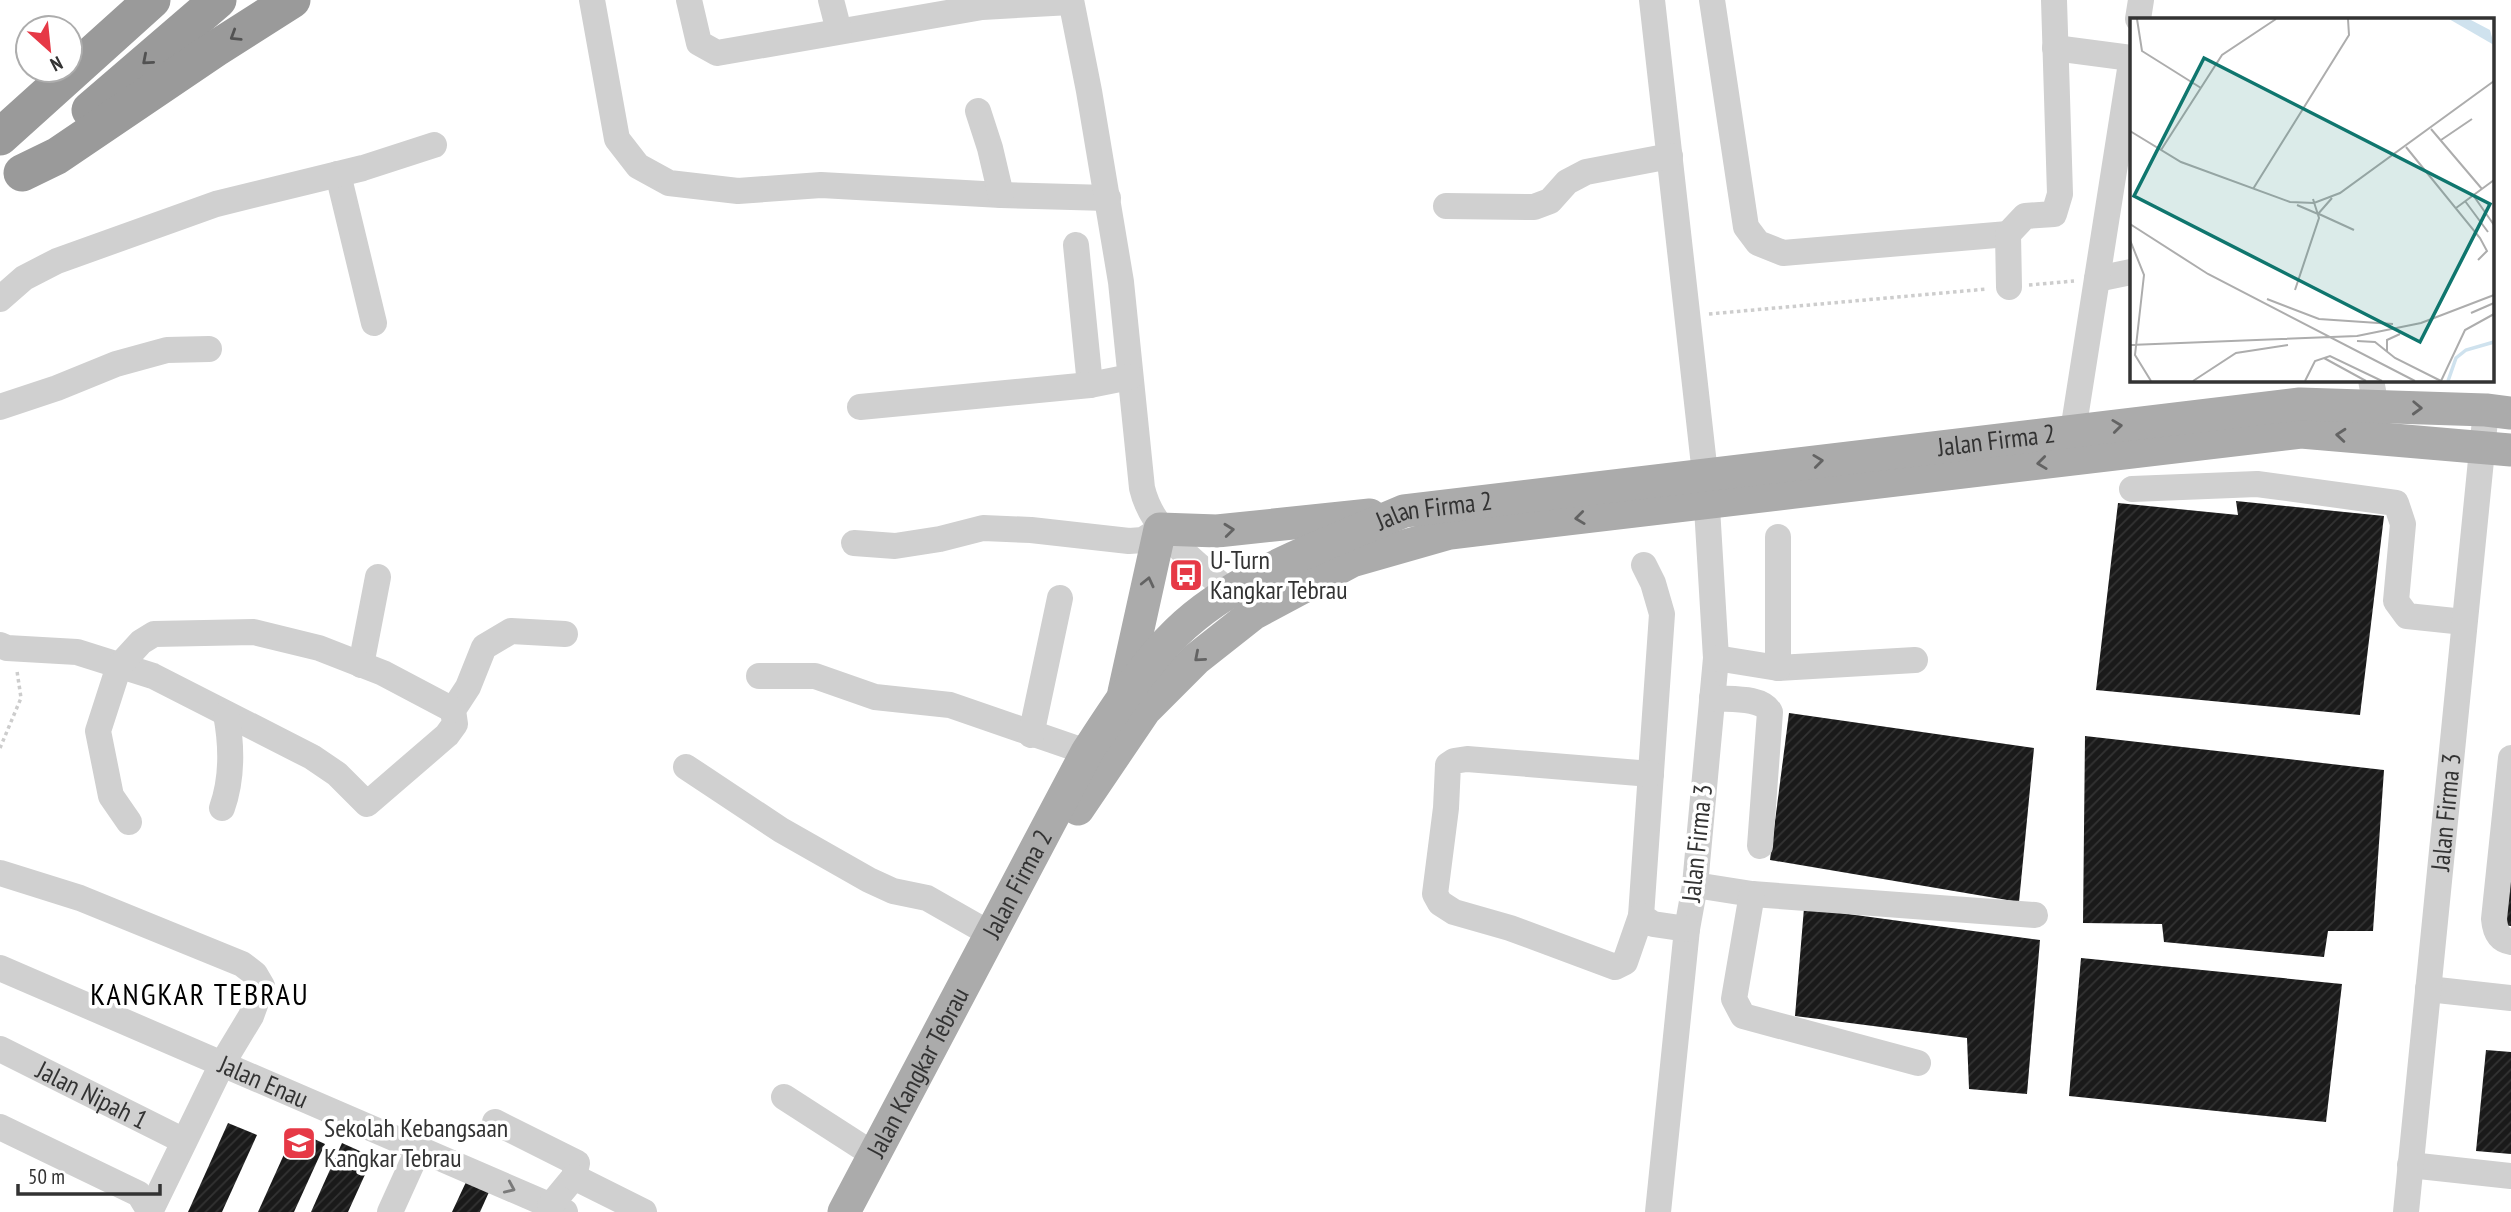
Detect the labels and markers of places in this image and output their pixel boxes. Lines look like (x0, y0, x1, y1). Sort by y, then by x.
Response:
place label: U-Turn Kangkar Tebrau (1210, 543, 1348, 606)
bus stop icon: U-Turn Kangkar Tebrau (1167, 556, 1205, 594)
place label: Sekolah Kebangsaan Kangkar Tebrau (324, 1111, 508, 1174)
school or university icon: Sekolah Kebangsaan Kangkar Tebrau (280, 1124, 318, 1162)

